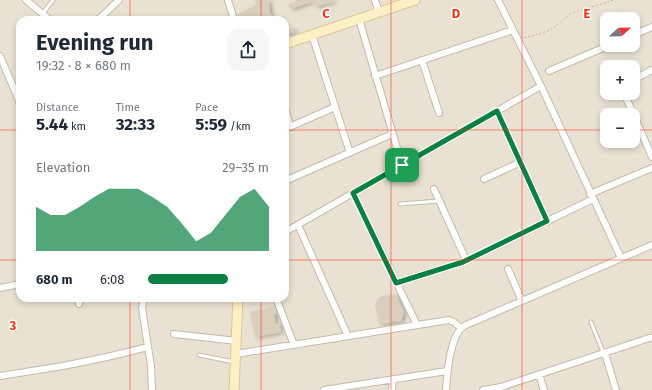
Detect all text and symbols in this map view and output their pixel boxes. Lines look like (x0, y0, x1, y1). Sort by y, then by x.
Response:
text: C (322, 6, 330, 21)
text: D (452, 6, 461, 21)
text: E (584, 6, 591, 21)
north arrow (600, 12, 640, 52)
map controls (600, 12, 640, 148)
text: Evening run (36, 29, 153, 56)
button: share (227, 29, 269, 71)
text: 19:32 · 8 × 680 m (36, 58, 131, 73)
button: + (600, 60, 640, 100)
text: Distance (36, 101, 79, 114)
text: Time (116, 101, 140, 114)
text: Pace (195, 101, 218, 114)
button: − (600, 108, 640, 148)
text: 5.44 (36, 114, 68, 135)
text: 32:33 (116, 114, 155, 135)
text: 5:59 (195, 114, 227, 135)
text: km (68, 120, 86, 133)
text: /km (227, 120, 251, 133)
pin (385, 148, 419, 182)
icon: arrive (391, 154, 413, 176)
text: Elevation (36, 160, 90, 175)
text: 29–35 m (222, 160, 269, 175)
text: 680 m (36, 272, 73, 287)
text: 6:08 (100, 272, 124, 287)
text: 3 (9, 318, 17, 333)

